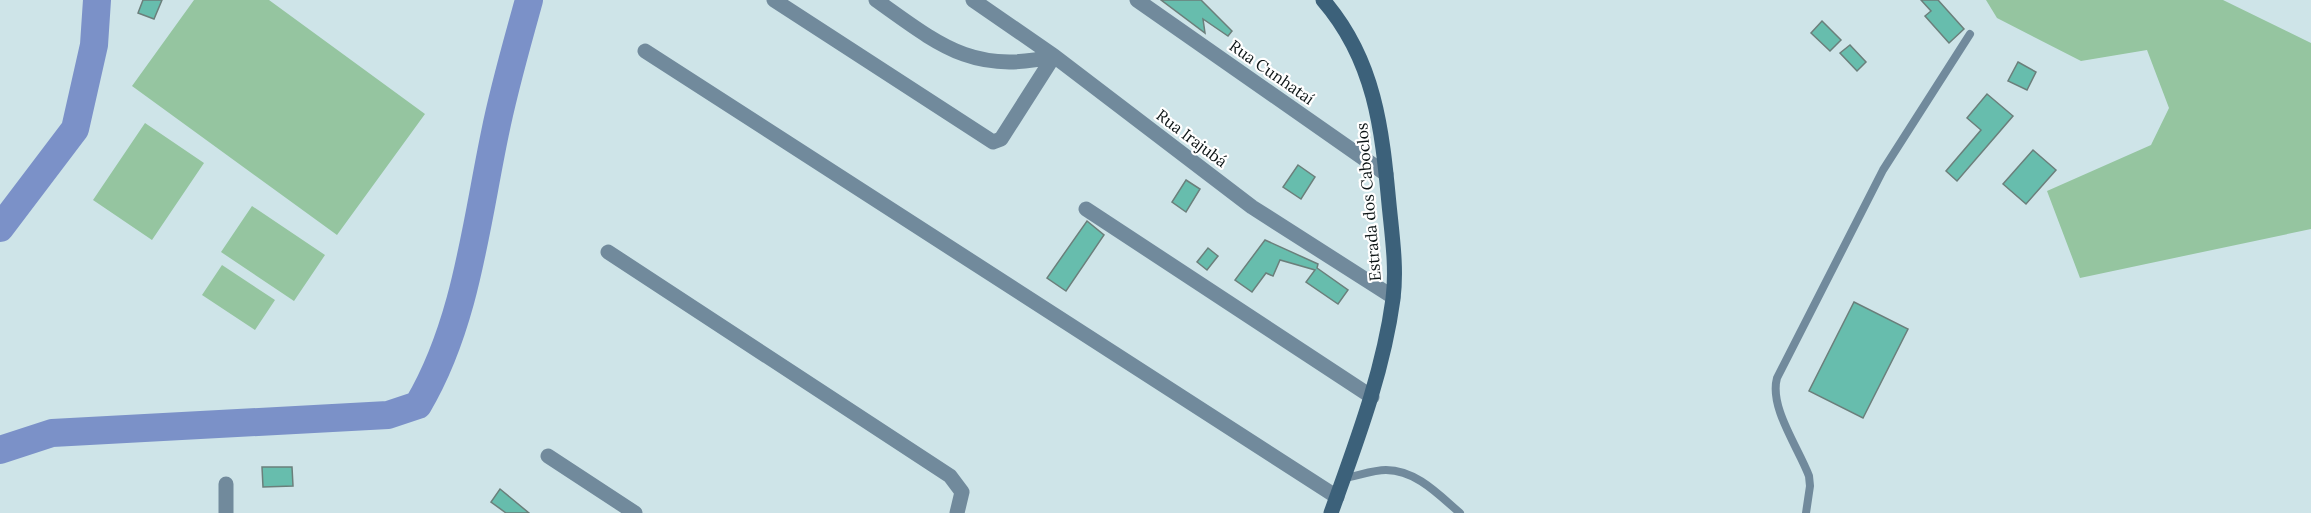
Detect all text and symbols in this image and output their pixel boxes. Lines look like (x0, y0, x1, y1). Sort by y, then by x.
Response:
street label: Rua Cunhataí (1226, 35, 1318, 109)
street label: Rua Irajubá (1153, 105, 1231, 171)
street label: Estrada dos Caboclos (1351, 122, 1385, 282)

